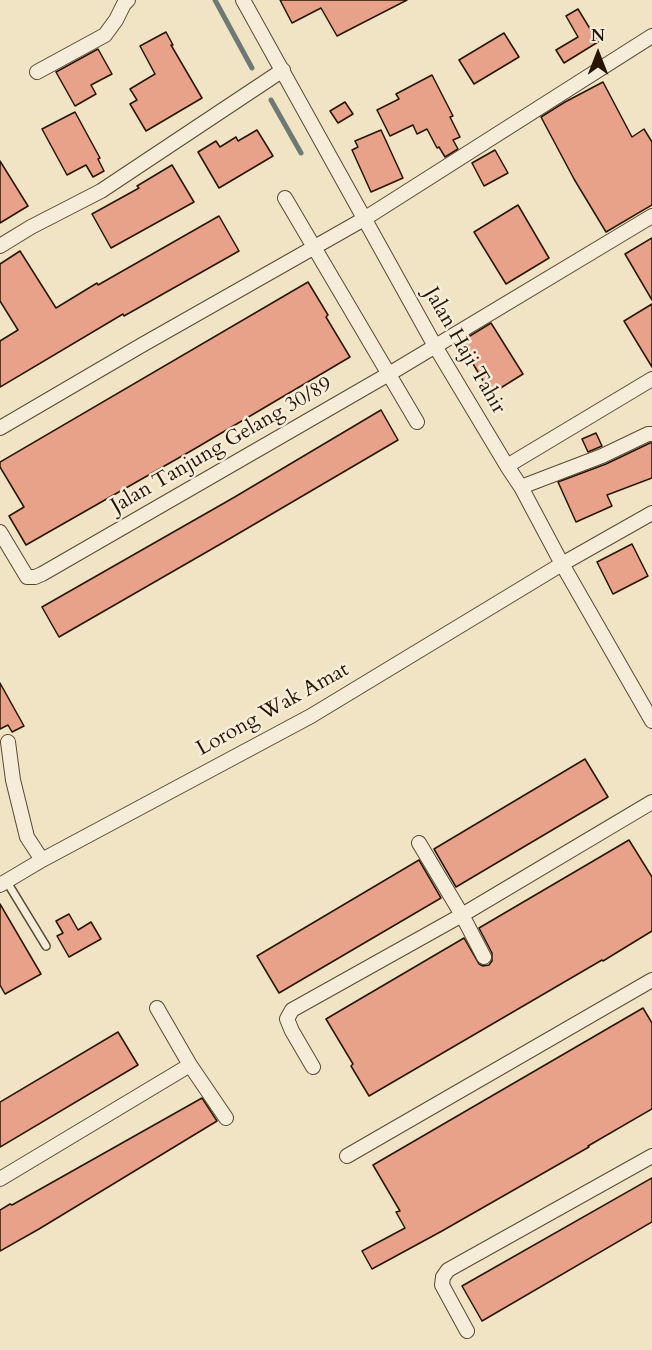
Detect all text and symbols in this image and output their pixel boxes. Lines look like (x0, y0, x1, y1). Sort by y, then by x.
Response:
north arrow (568, 24, 628, 84)
text: N (591, 25, 605, 47)
street label: Jalan Haji Tahir (418, 283, 510, 419)
street label: Jalan Tanjung Gelang 30/89 (107, 372, 337, 520)
street label: Lorong Wak Amat (193, 658, 353, 762)

